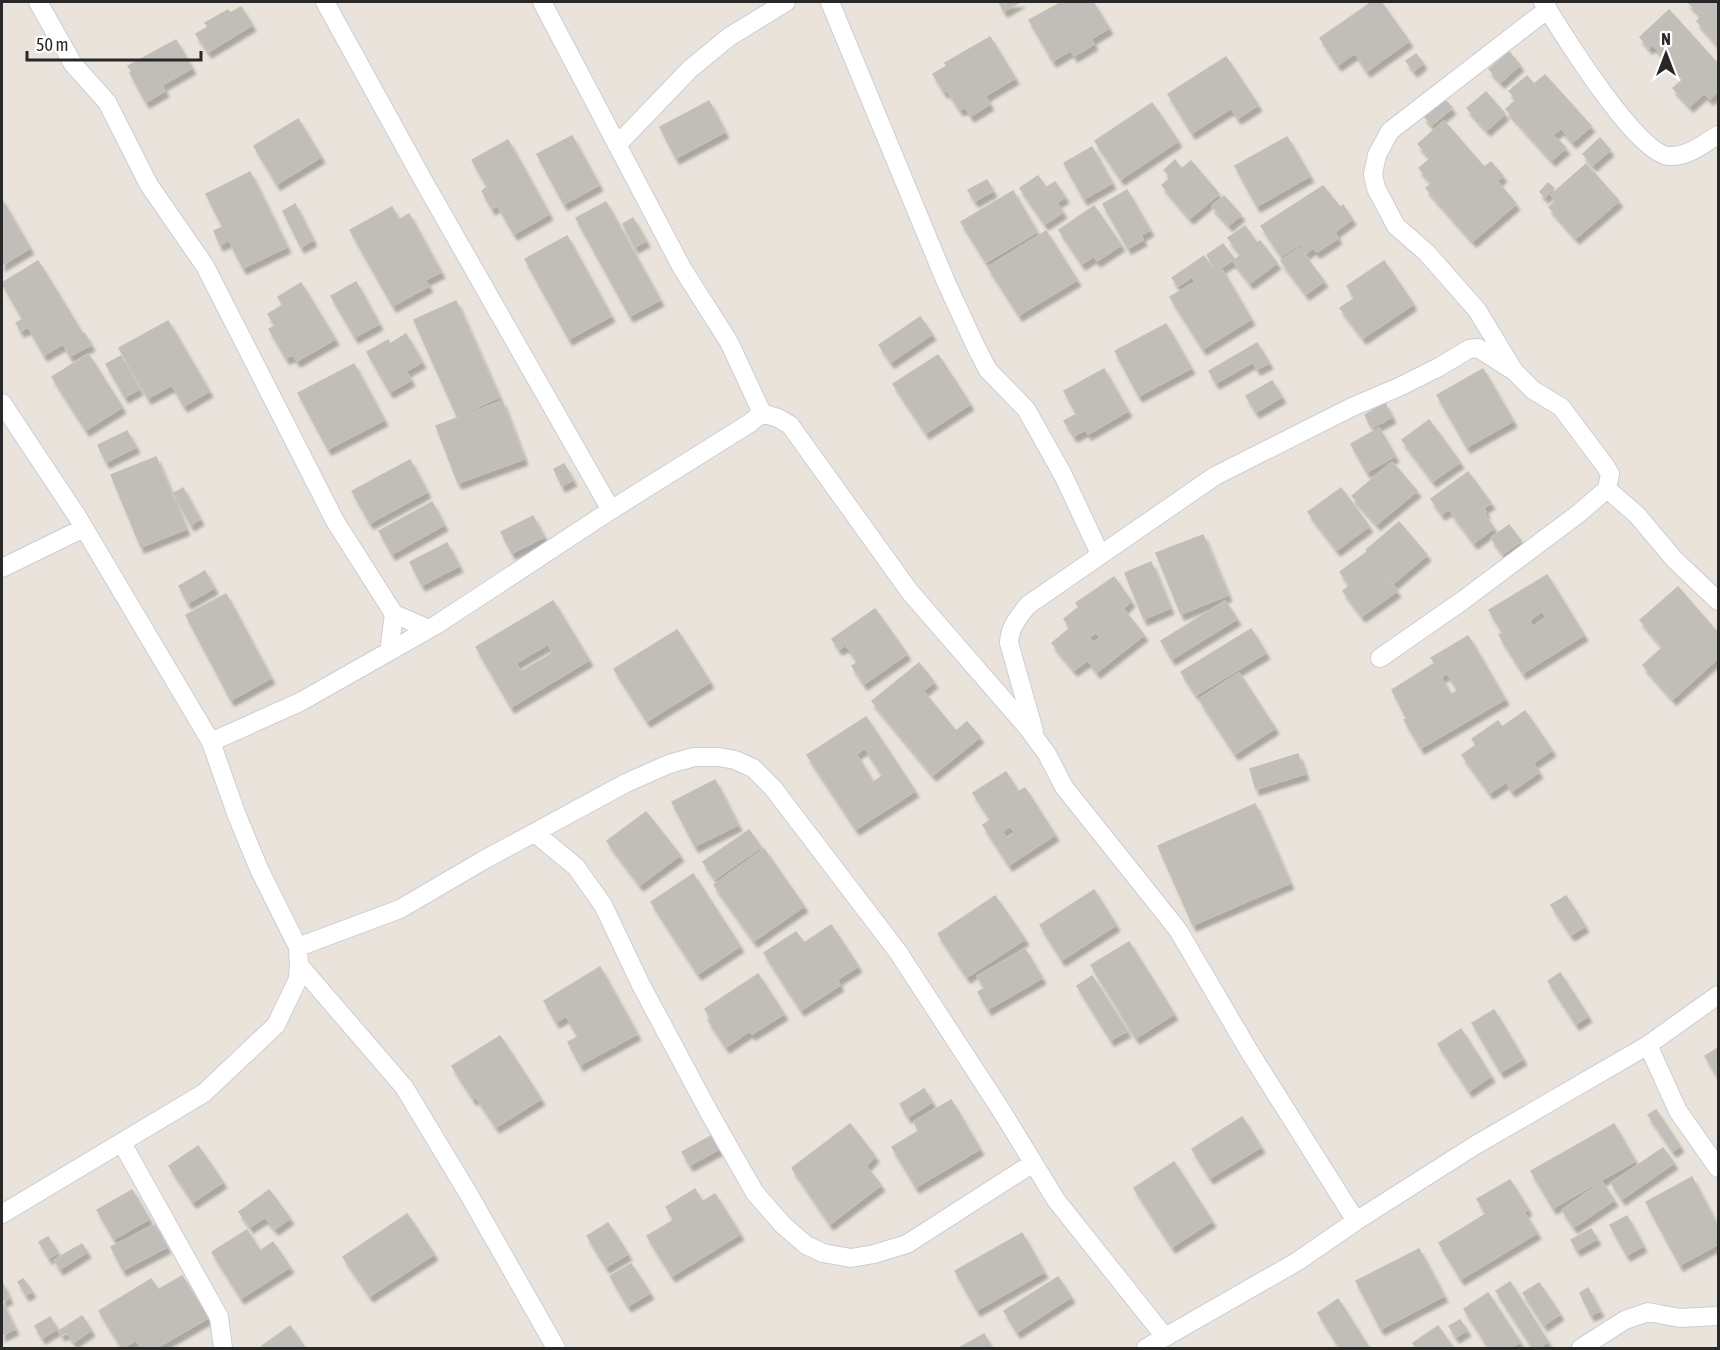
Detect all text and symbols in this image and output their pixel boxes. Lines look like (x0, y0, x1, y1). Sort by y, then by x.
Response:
scale bar (27, 24, 201, 62)
north arrow (1636, 24, 1696, 84)
text: N (1661, 30, 1671, 48)
text: 50 m (36, 34, 68, 55)

